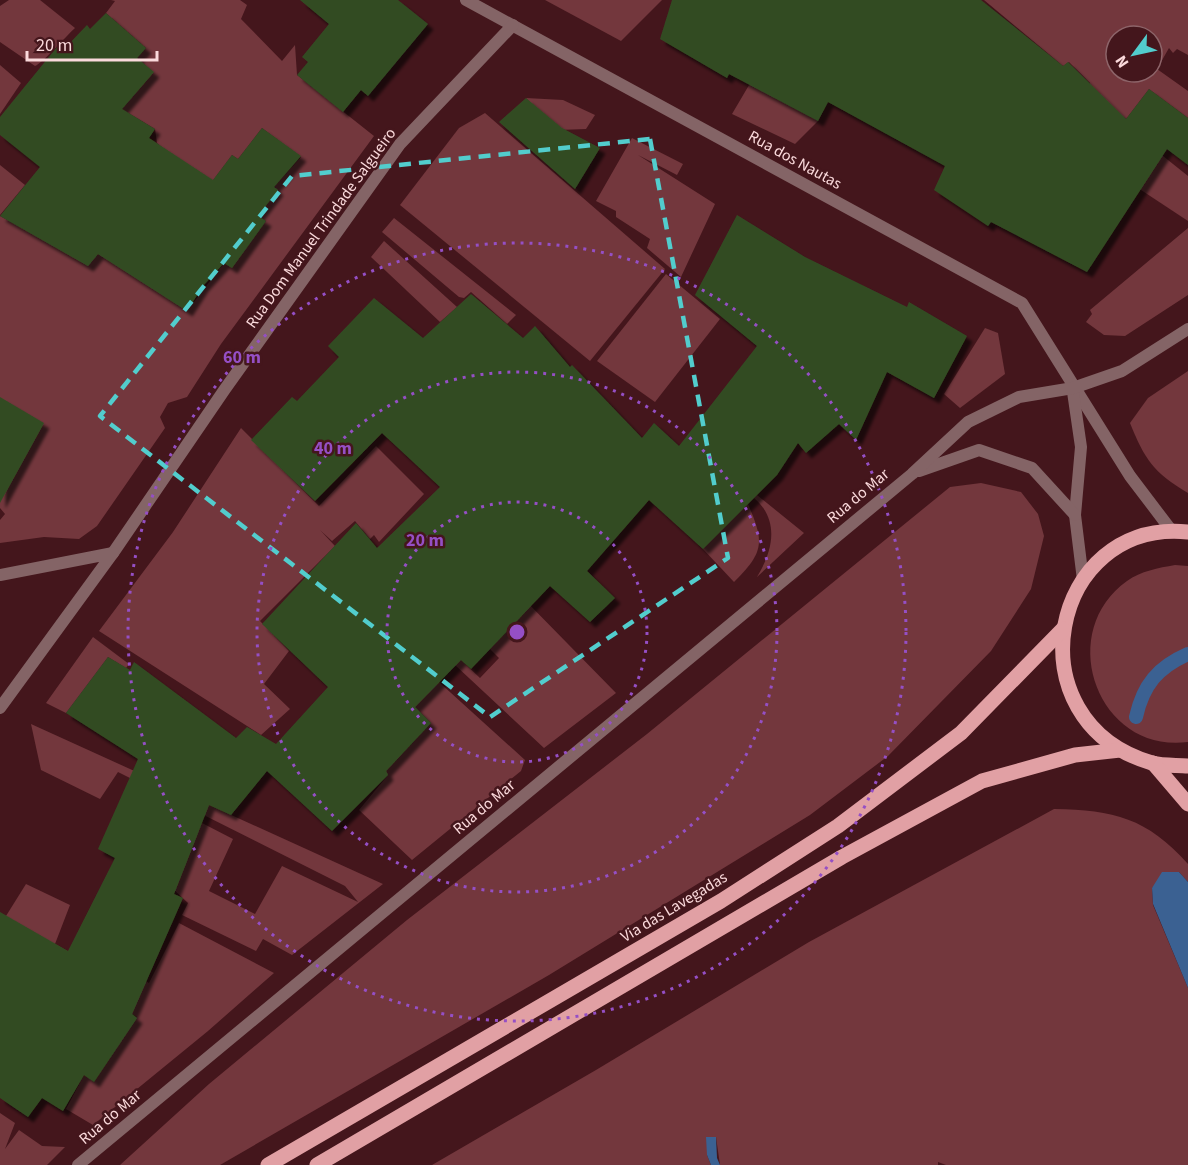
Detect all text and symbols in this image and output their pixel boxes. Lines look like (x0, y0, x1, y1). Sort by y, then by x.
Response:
scale bar (27, 24, 158, 62)
north arrow (1104, 24, 1164, 84)
text: 20 m (36, 33, 72, 58)
text: N (1110, 51, 1134, 72)
street label: Rua Dom Manuel Trindade Salgueiro (241, 123, 401, 333)
street label: Rua dos Nautas (744, 125, 846, 195)
text: 60 m (223, 345, 261, 370)
text: 40 m (314, 436, 352, 461)
street label: Rua do Mar (822, 463, 894, 529)
text: 20 m (406, 528, 444, 553)
centre of rings (507, 622, 527, 642)
street label: Rua do Mar (448, 774, 520, 840)
street label: Via das Lavegadas (617, 866, 732, 948)
street label: Rua do Mar (74, 1084, 146, 1150)

